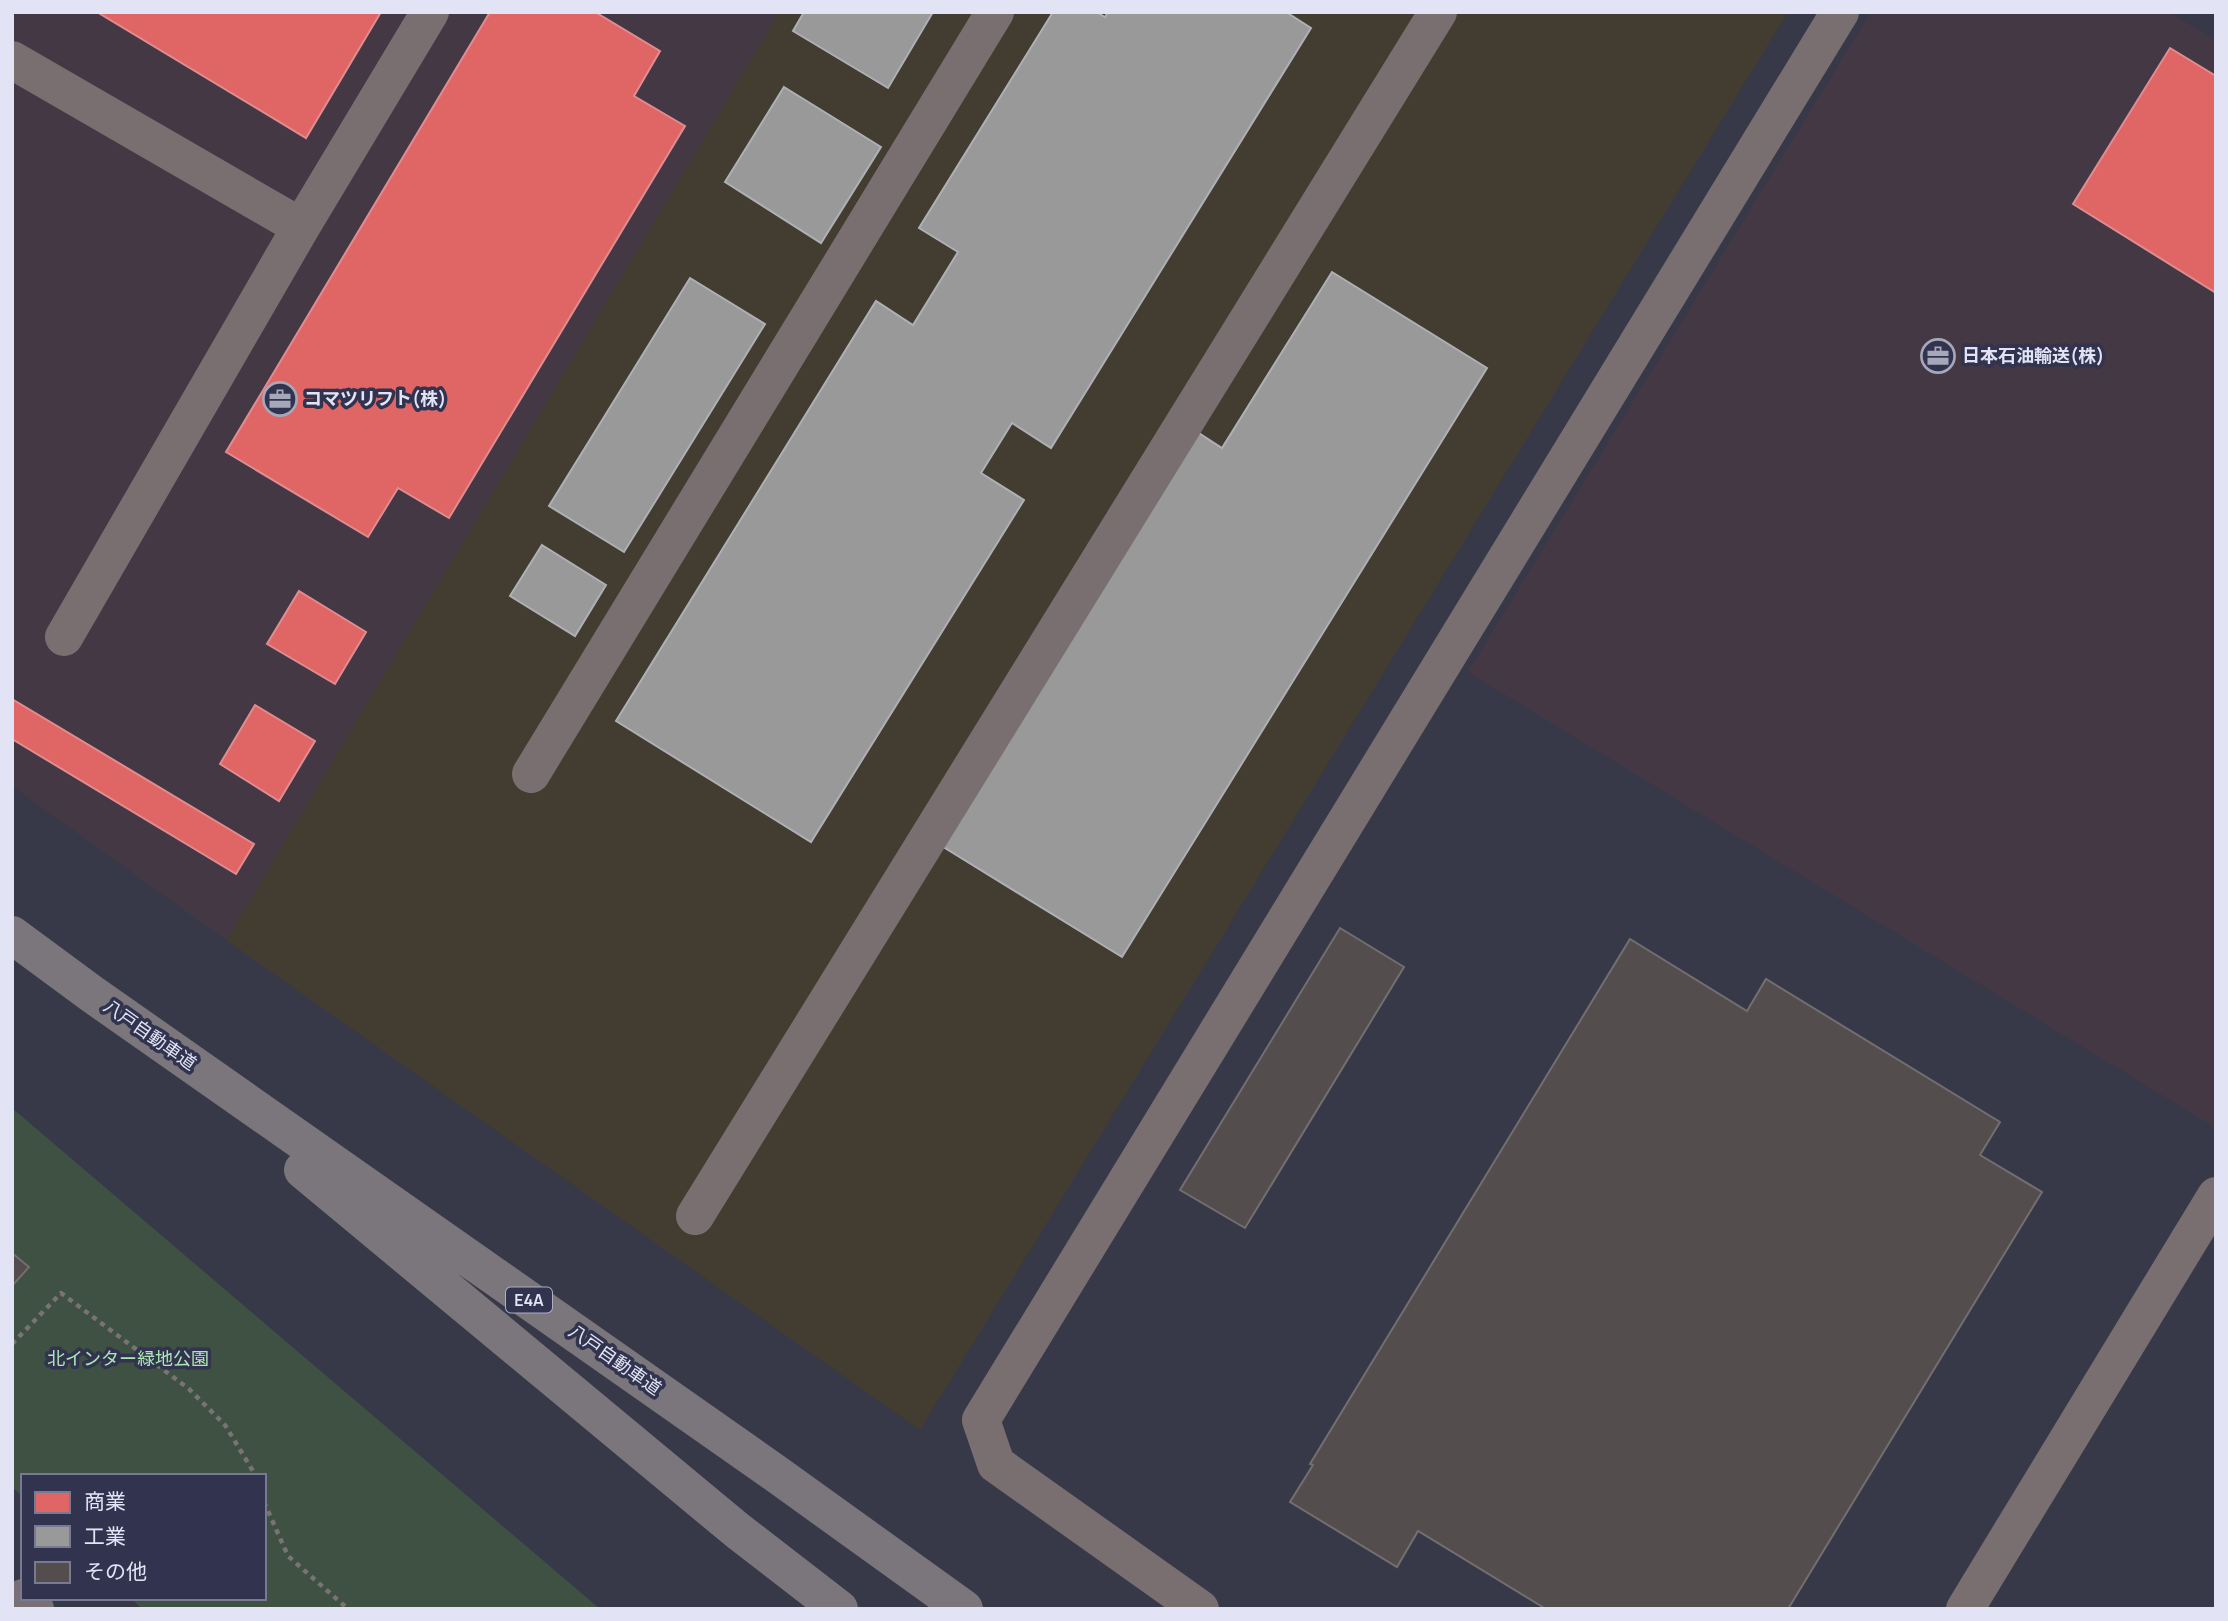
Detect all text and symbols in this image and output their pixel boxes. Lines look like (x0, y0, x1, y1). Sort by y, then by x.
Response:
office icon: 日本石油輸送(株) (1919, 337, 1957, 375)
place label: 日本石油輸送(株) (1962, 343, 2104, 367)
office icon: コマツリフト(株) (261, 380, 299, 418)
place label: コマツリフト(株) (304, 386, 446, 410)
street label: 八戸自動車道 (99, 993, 202, 1075)
road number: E4A (506, 1288, 552, 1312)
street label: 八戸自動車道 (564, 1318, 667, 1400)
park label: 北インター緑地公園 (47, 1346, 209, 1370)
legend (21, 1474, 266, 1600)
text: 商業 (84, 1487, 126, 1515)
text: 工業 (84, 1522, 126, 1550)
text: その他 (84, 1557, 147, 1585)

